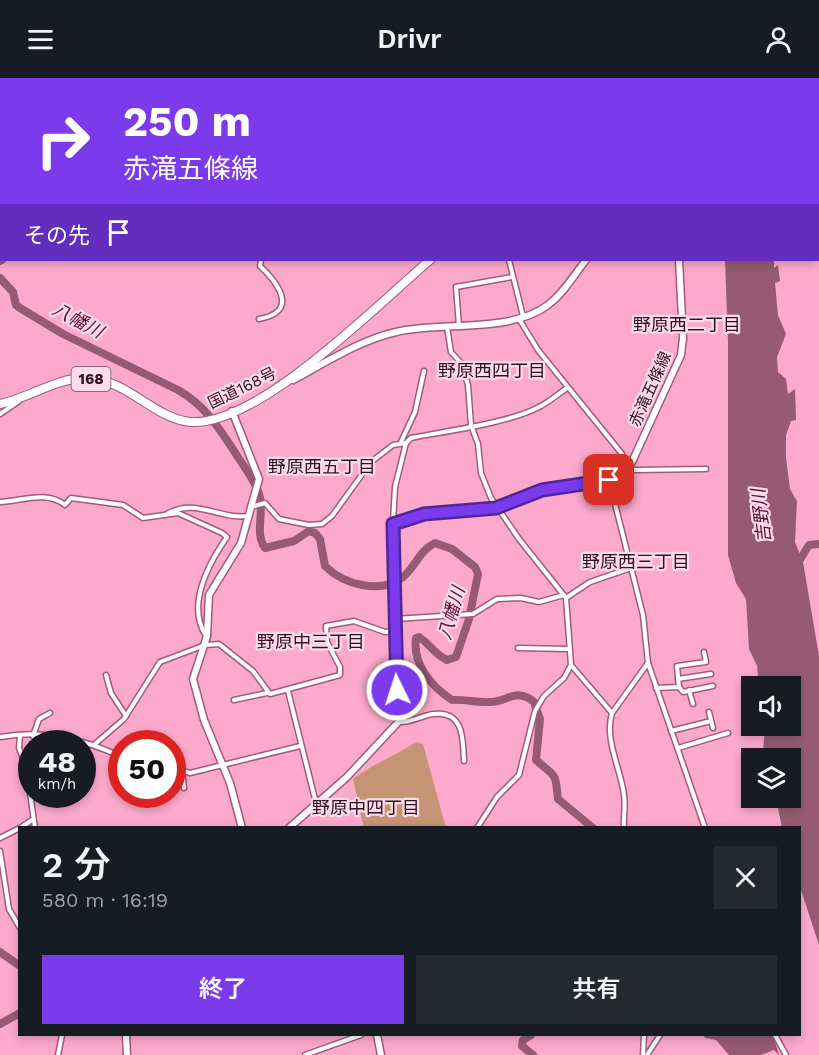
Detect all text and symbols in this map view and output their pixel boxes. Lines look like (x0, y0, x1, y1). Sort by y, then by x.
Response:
icon: menu (24, 23, 57, 56)
text: Drivr (377, 23, 442, 55)
icon: person (762, 23, 795, 56)
text: 250 m (123, 97, 251, 146)
icon: right (24, 102, 102, 180)
text: 赤滝五條線 (123, 153, 258, 185)
icon: arrive (102, 216, 135, 249)
text: その先 (24, 223, 90, 248)
water label: 八幡川 (49, 298, 109, 343)
district label: 野原西二丁目 (633, 314, 741, 335)
street label: 赤滝五條線 (625, 349, 675, 429)
district label: 野原西四丁目 (438, 360, 546, 381)
street label: 国道168号 (205, 363, 279, 413)
road number: 168 (72, 367, 110, 391)
pin (583, 454, 634, 505)
district label: 野原西五丁目 (268, 456, 376, 477)
icon: arrive (592, 463, 625, 496)
water label: 吉野川 (747, 486, 775, 544)
district label: 野原西三丁目 (582, 551, 690, 572)
water label: 八幡川 (433, 582, 469, 642)
district label: 野原中三丁目 (257, 631, 365, 652)
position arrow (365, 658, 429, 722)
map controls (741, 676, 801, 808)
button: sound (741, 676, 801, 736)
speed limit sign: 50 (108, 730, 186, 808)
text: 48 (38, 744, 76, 779)
button: layers (741, 748, 801, 808)
text: km/h (38, 775, 76, 793)
district label: 野原中四丁目 (312, 797, 420, 818)
text: 2 分 (42, 844, 110, 886)
button: close (714, 846, 777, 909)
text: 580 m · 16:19 (42, 888, 168, 912)
button: 終了 (42, 955, 404, 1024)
button: 共有 (416, 955, 777, 1024)

